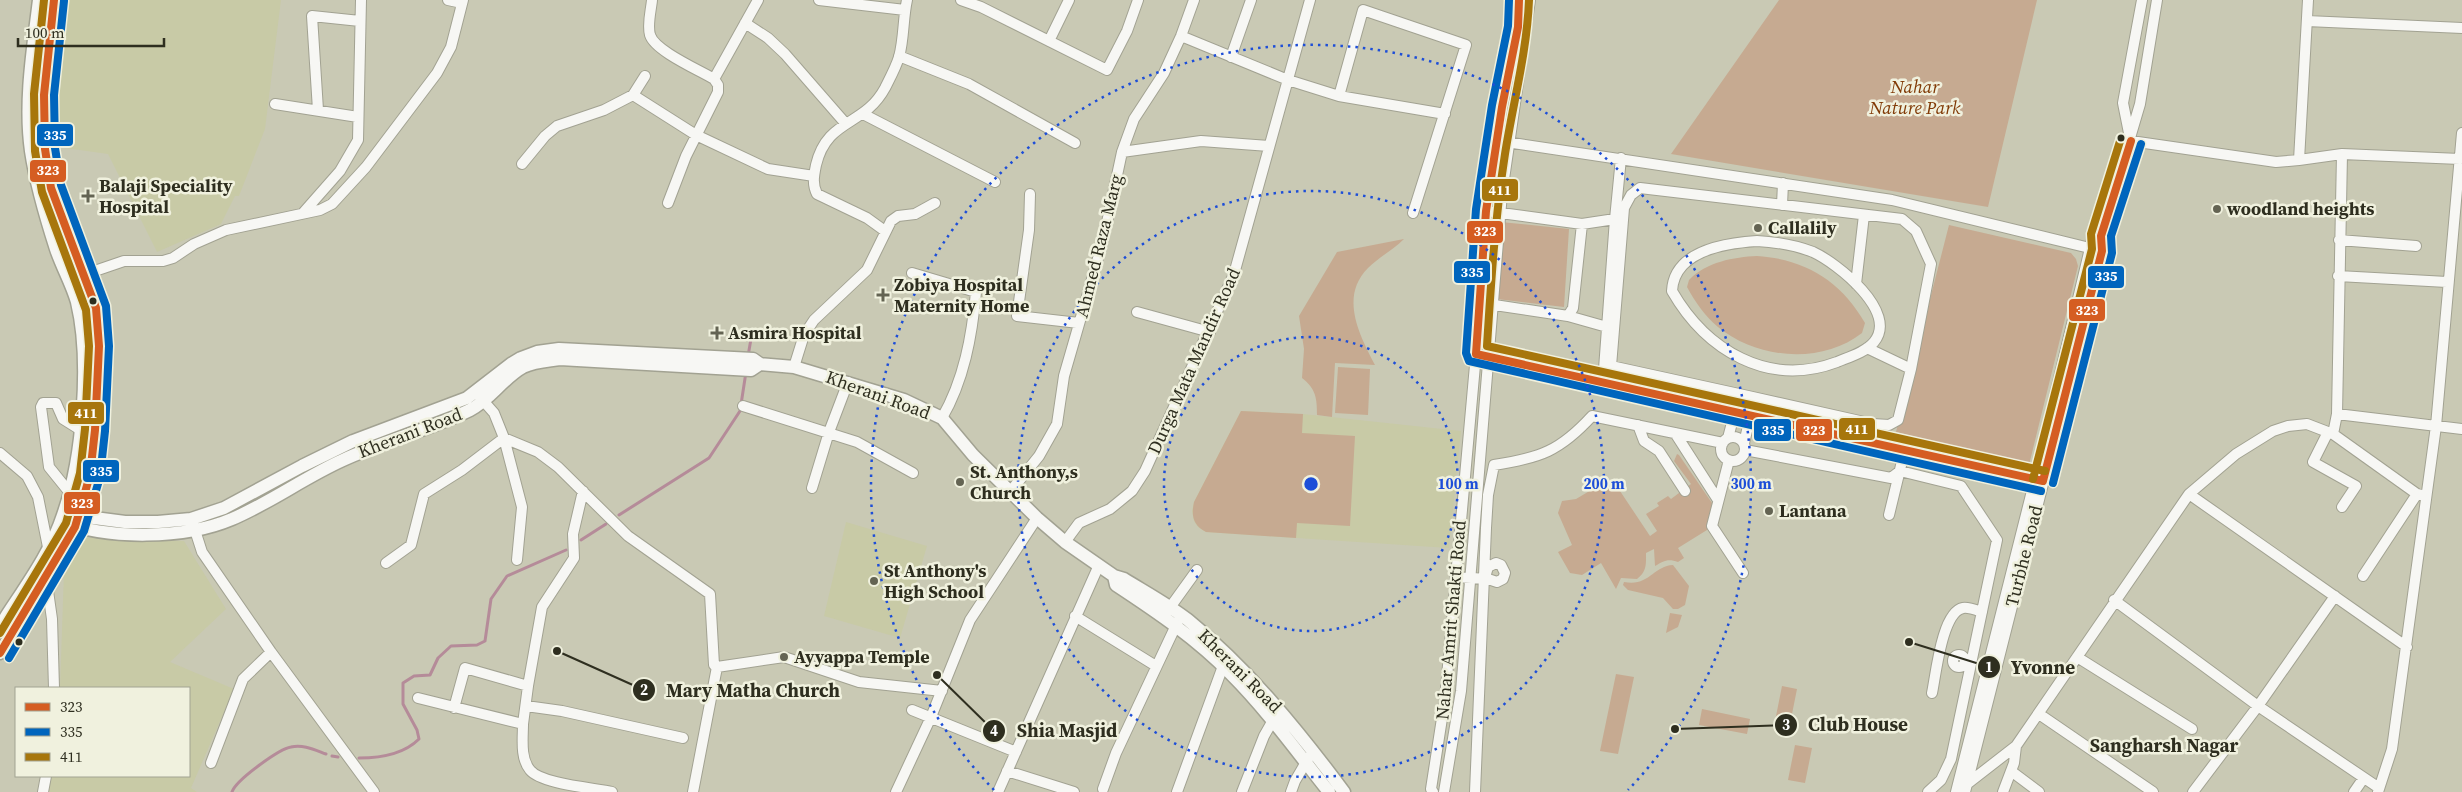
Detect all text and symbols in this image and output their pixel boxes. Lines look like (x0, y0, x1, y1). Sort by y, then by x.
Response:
scale bar (18, 15, 164, 47)
text: 100 m (25, 22, 65, 43)
park label: Nahar Nature Park (1868, 74, 1961, 120)
line badge: 335 (36, 123, 74, 147)
text: 335 (44, 125, 67, 145)
unlabelled marker (2116, 133, 2126, 143)
line badge: 323 (29, 159, 67, 183)
text: 323 (37, 160, 60, 180)
street label: Ahmed Raza Marg (1069, 172, 1128, 320)
place label: Balaji Speciality Hospital (99, 173, 233, 219)
line badge: 411 (1481, 178, 1519, 202)
text: 411 (1489, 180, 1511, 200)
marker: Balaji Speciality Hospital (81, 189, 95, 203)
place label: woodland heights (2226, 196, 2374, 221)
marker: woodland heights (2211, 203, 2223, 215)
place label: Callalily (1768, 215, 1837, 240)
line badge: 323 (1466, 220, 1504, 244)
text: 323 (1474, 221, 1497, 241)
marker: Callalily (1752, 222, 1764, 234)
line badge: 335 (1453, 260, 1491, 284)
text: 335 (1461, 262, 1484, 282)
street label: Durga Mata Mandir Road (1141, 264, 1246, 458)
line badge: 335 (2087, 265, 2125, 289)
text: 335 (2095, 266, 2118, 286)
place label: Zobiya Hospital Maternity Home (894, 272, 1029, 318)
marker: Zobiya Hospital Maternity Home (876, 288, 890, 302)
unlabelled marker (88, 296, 98, 306)
line badge: 323 (2068, 298, 2106, 322)
text: 323 (2076, 300, 2099, 320)
place label: Asmira Hospital (728, 320, 862, 345)
marker: Asmira Hospital (710, 326, 724, 340)
street label: Kherani Road (822, 364, 934, 425)
line badge: 411 (67, 401, 105, 425)
street label: Kherani Road (354, 401, 466, 464)
text: 411 (75, 403, 97, 423)
line badge: 411 (1838, 417, 1876, 441)
line badge: 335 (1753, 418, 1792, 442)
line badge: 323 (1795, 418, 1833, 442)
text: 411 (1846, 419, 1868, 439)
text: 335 (1762, 420, 1785, 440)
text: 323 (1803, 420, 1826, 440)
line badge: 335 (82, 459, 120, 483)
place label: St. Anthony,s Church (970, 459, 1078, 505)
text: 335 (90, 461, 113, 481)
text: 100 m (1437, 473, 1479, 494)
text: 200 m (1583, 473, 1625, 494)
text: 300 m (1730, 473, 1772, 494)
centre of rings (1302, 475, 1320, 493)
marker: St. Anthony,s Church (954, 476, 966, 488)
line badge: 323 (63, 491, 101, 515)
text: 323 (71, 493, 94, 513)
place label: Lantana (1779, 498, 1847, 523)
street label: Turbhe Road (1999, 503, 2048, 609)
marker: Lantana (1763, 505, 1775, 517)
street label: Nahar Amrit Shakti Road (1429, 519, 1472, 721)
place label: St Anthony's High School (884, 558, 986, 604)
marker: St Anthony's High School (868, 575, 880, 587)
street label: Kherani Road (1193, 623, 1288, 718)
unlabelled marker (14, 637, 24, 647)
place label: Ayyappa Temple (794, 644, 930, 669)
callout: Yvonne (1976, 650, 2086, 684)
marker: Ayyappa Temple (778, 651, 790, 663)
text: Yvonne (2011, 654, 2075, 680)
text: 1 (1985, 656, 1993, 677)
callout: Mary Matha Church (632, 673, 850, 707)
text: Mary Matha Church (666, 677, 840, 703)
text: 2 (640, 679, 648, 700)
legend (15, 687, 190, 777)
text: 323 (60, 696, 83, 717)
callout: Club House (1773, 708, 1918, 742)
text: Club House (1808, 711, 1908, 737)
callout: Shia Masjid (982, 714, 1128, 748)
text: 3 (1782, 714, 1790, 735)
text: Shia Masjid (1017, 717, 1117, 743)
text: 4 (990, 720, 998, 741)
text: 335 (60, 721, 83, 742)
district label: Sangharsh Nagar (2090, 732, 2238, 758)
text: 411 (60, 746, 83, 767)

